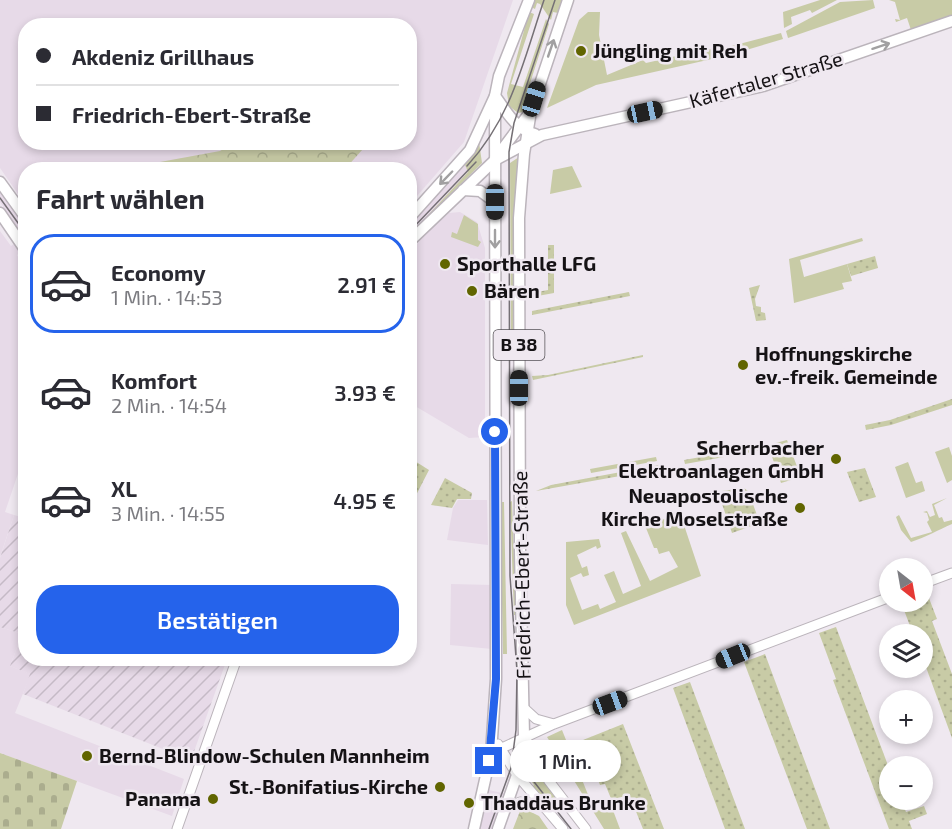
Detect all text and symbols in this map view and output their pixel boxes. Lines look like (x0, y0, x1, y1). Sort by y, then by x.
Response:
place label: Jüngling mit Reh (593, 38, 748, 62)
one-way arrow (547, 39, 558, 58)
one-way arrow (871, 40, 890, 51)
text: Akdeniz Grillhaus (72, 43, 254, 69)
marker: Jüngling mit Reh (574, 44, 588, 58)
street label: Käfertaler Straße (686, 46, 845, 112)
car (520, 79, 548, 119)
car (626, 99, 664, 125)
text: Friedrich-Ebert-Straße (72, 101, 311, 127)
one-way arrow (439, 171, 454, 186)
text: Fahrt wählen (36, 182, 205, 214)
car (486, 184, 504, 220)
one-way arrow (489, 229, 501, 249)
place label: Sporthalle LFG (457, 251, 596, 275)
icon: car (39, 257, 93, 311)
marker: Sporthalle LFG (438, 257, 452, 271)
text: Economy (111, 259, 206, 285)
text: 2.91 € (337, 271, 396, 297)
place label: Bären (484, 278, 540, 302)
marker: Bären (465, 284, 479, 298)
text: 1 Min. · 14:53 (111, 285, 223, 309)
road number: B 38 (494, 330, 544, 360)
place label: Hoffnungskirche ev.-freik. Gemeinde (755, 341, 938, 388)
marker: Hoffnungskirche ev.-freik. Gemeinde (736, 358, 750, 372)
icon: car (39, 365, 93, 419)
text: Komfort (111, 367, 197, 393)
car (510, 370, 528, 406)
text: 3.93 € (334, 379, 396, 405)
text: 2 Min. · 14:54 (111, 393, 227, 417)
route start (481, 418, 508, 445)
place label: Scherrbacher Elektroanlagen GmbH (618, 435, 824, 482)
marker: Scherrbacher Elektroanlagen GmbH (829, 452, 843, 466)
street label: Friedrich-Ebert-Straße (507, 471, 535, 680)
icon: car (39, 473, 93, 527)
text: XL (111, 475, 137, 501)
place label: Neuapostolische Kirche Moselstraße (601, 483, 788, 530)
text: 4.95 € (333, 487, 396, 513)
text: 3 Min. · 14:55 (111, 501, 225, 525)
marker: Neuapostolische Kirche Moselstraße (793, 501, 807, 515)
north arrow (879, 558, 933, 612)
map controls (879, 558, 933, 810)
button: Bestätigen (36, 585, 399, 654)
button: layers (879, 624, 933, 678)
car (713, 641, 753, 671)
car (590, 688, 630, 718)
button: + (879, 690, 933, 744)
callout: 1 Min. (510, 740, 621, 782)
place label: Bernd-Blindow-Schulen Mannheim (99, 743, 430, 767)
route end (475, 747, 502, 774)
marker: Bernd-Blindow-Schulen Mannheim (80, 749, 94, 763)
text: 1 Min. (539, 749, 592, 773)
button: − (879, 756, 933, 810)
place label: St.-Bonifatius-Kirche (229, 774, 428, 798)
marker: St.-Bonifatius-Kirche (433, 780, 447, 794)
place label: Panama (125, 786, 201, 810)
place label: Thaddäus Brunke (481, 790, 646, 814)
marker: Panama (206, 792, 220, 806)
marker: Thaddäus Brunke (462, 796, 476, 810)

